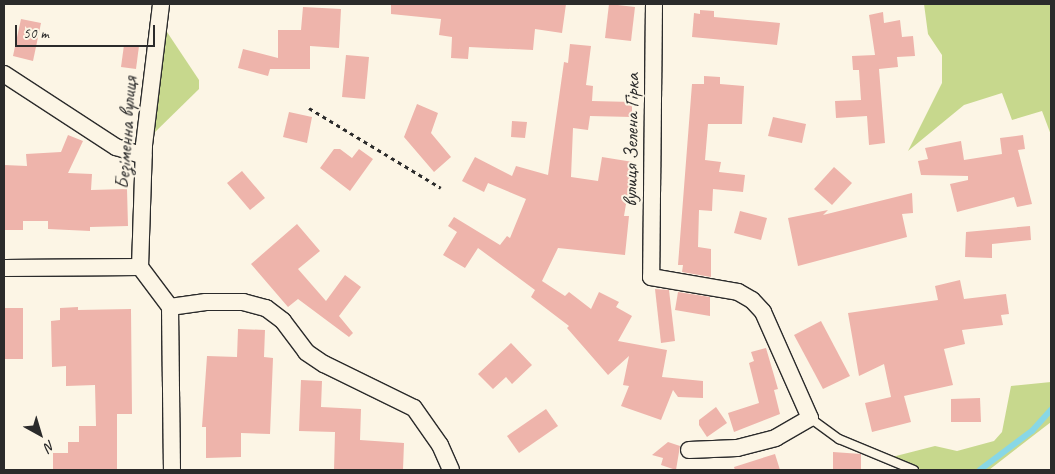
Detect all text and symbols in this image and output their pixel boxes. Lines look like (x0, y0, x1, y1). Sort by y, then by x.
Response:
scale bar (18, 15, 158, 47)
text: 50 m (23, 24, 49, 43)
street label: вулиця Зелена Гірка (618, 73, 644, 207)
street label: Безіменна вулиця (110, 75, 142, 191)
north arrow (15, 409, 65, 459)
text: N (41, 437, 58, 455)

